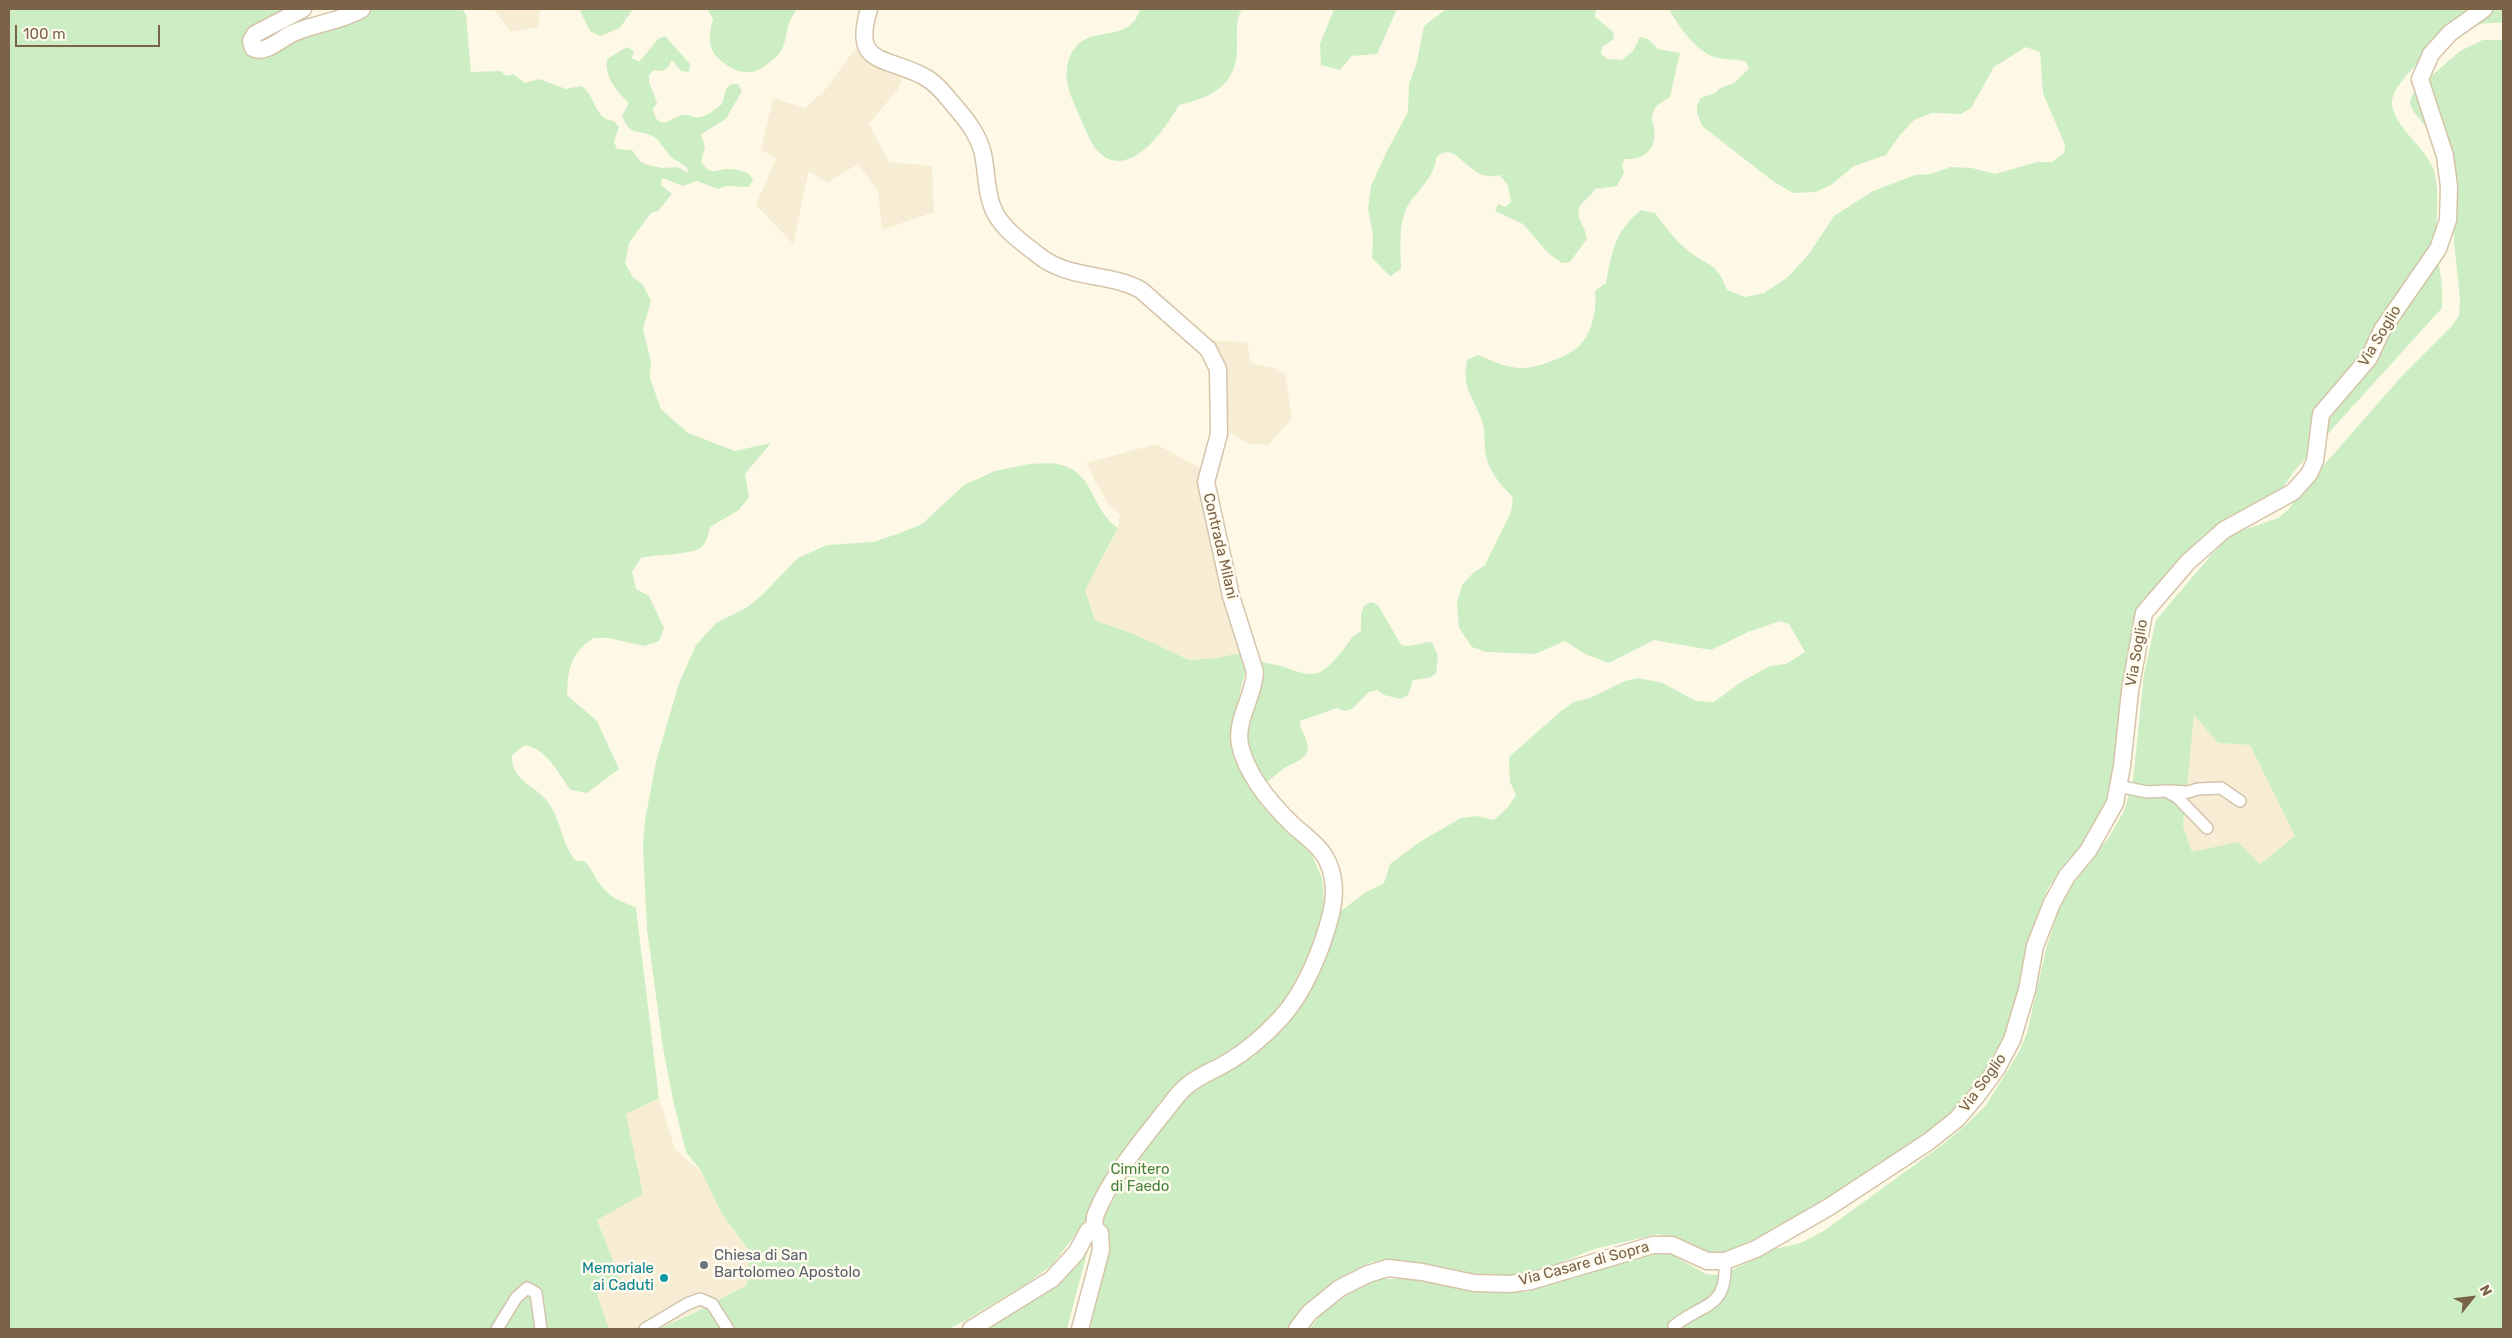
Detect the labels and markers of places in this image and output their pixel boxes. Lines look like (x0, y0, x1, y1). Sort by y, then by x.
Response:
place label: Chiesa di San Bartolomeo Apostolo (714, 1247, 861, 1282)
marker: Chiesa di San Bartolomeo Apostolo (698, 1259, 710, 1271)
place label: Memoriale ai Caduti (582, 1260, 654, 1295)
marker: Memoriale ai Caduti (658, 1272, 670, 1284)

